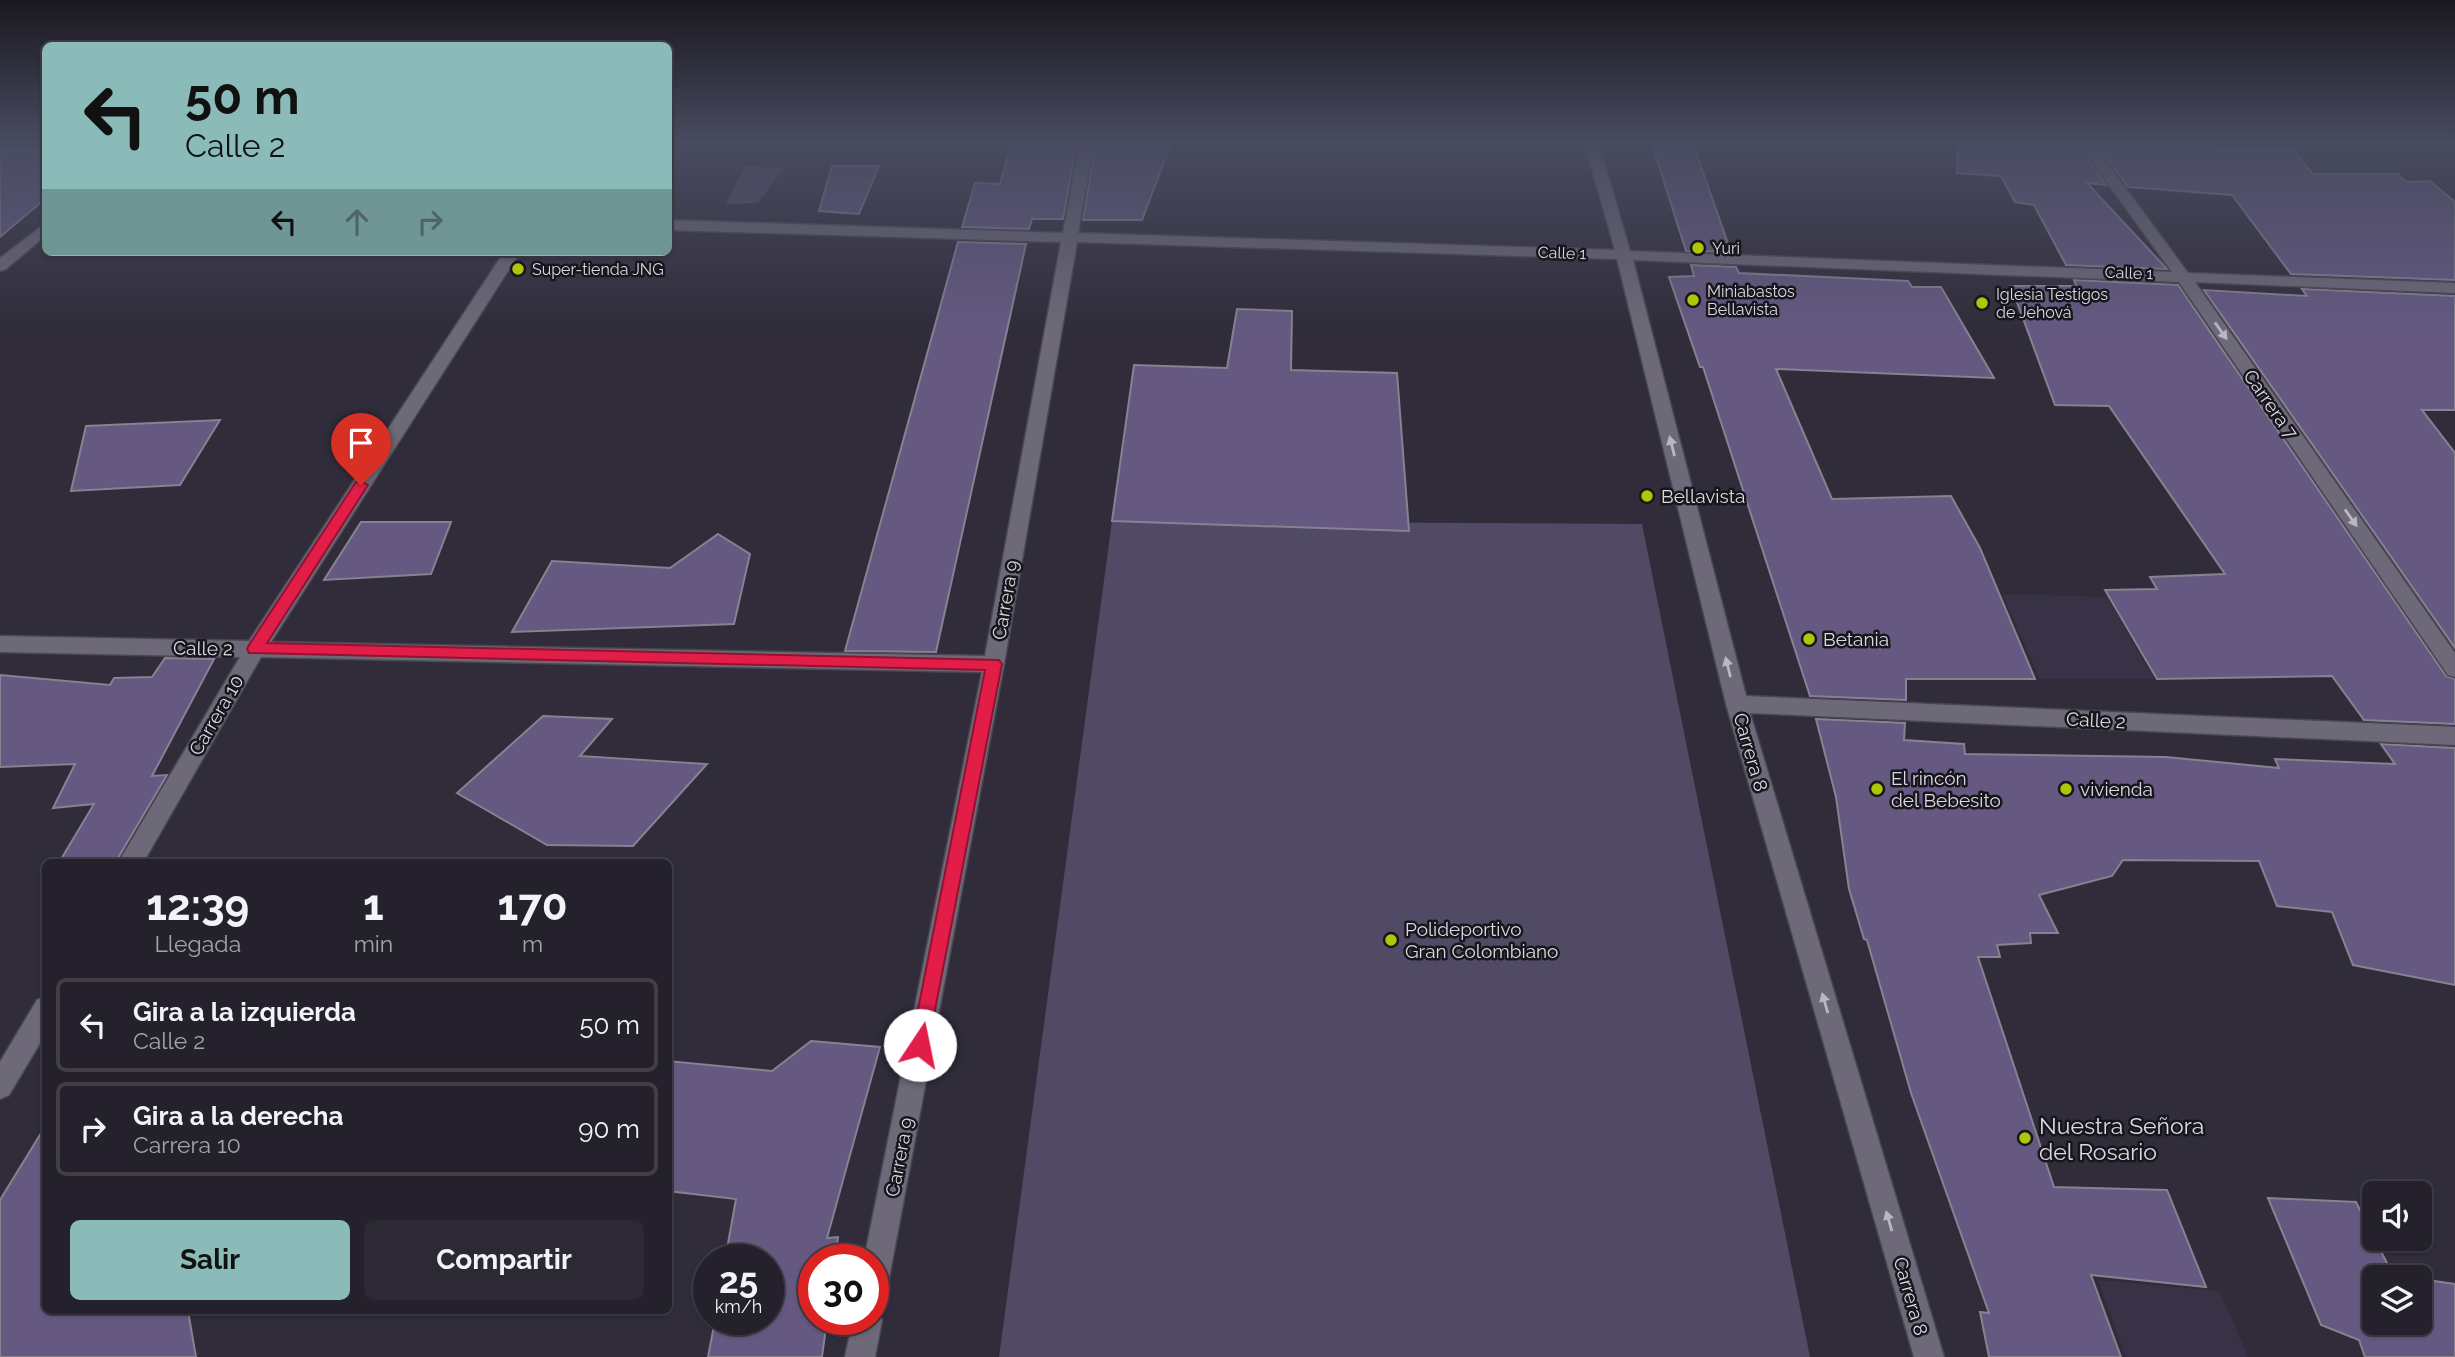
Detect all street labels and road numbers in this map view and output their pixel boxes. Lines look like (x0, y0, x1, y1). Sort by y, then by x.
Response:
street label: Calle 1 (1537, 243, 1587, 263)
street label: Calle 1 (2104, 263, 2154, 283)
street label: Carrera 7 (2239, 365, 2303, 443)
street label: Carrera 9 (987, 558, 1023, 642)
street label: Calle 2 (173, 636, 233, 660)
street label: Carrera 10 (184, 671, 248, 759)
street label: Calle 2 (2066, 707, 2126, 733)
street label: Carrera 8 (1729, 710, 1773, 794)
street label: Carrera 9 (881, 1115, 917, 1199)
street label: Carrera 8 (1889, 1254, 1933, 1338)

